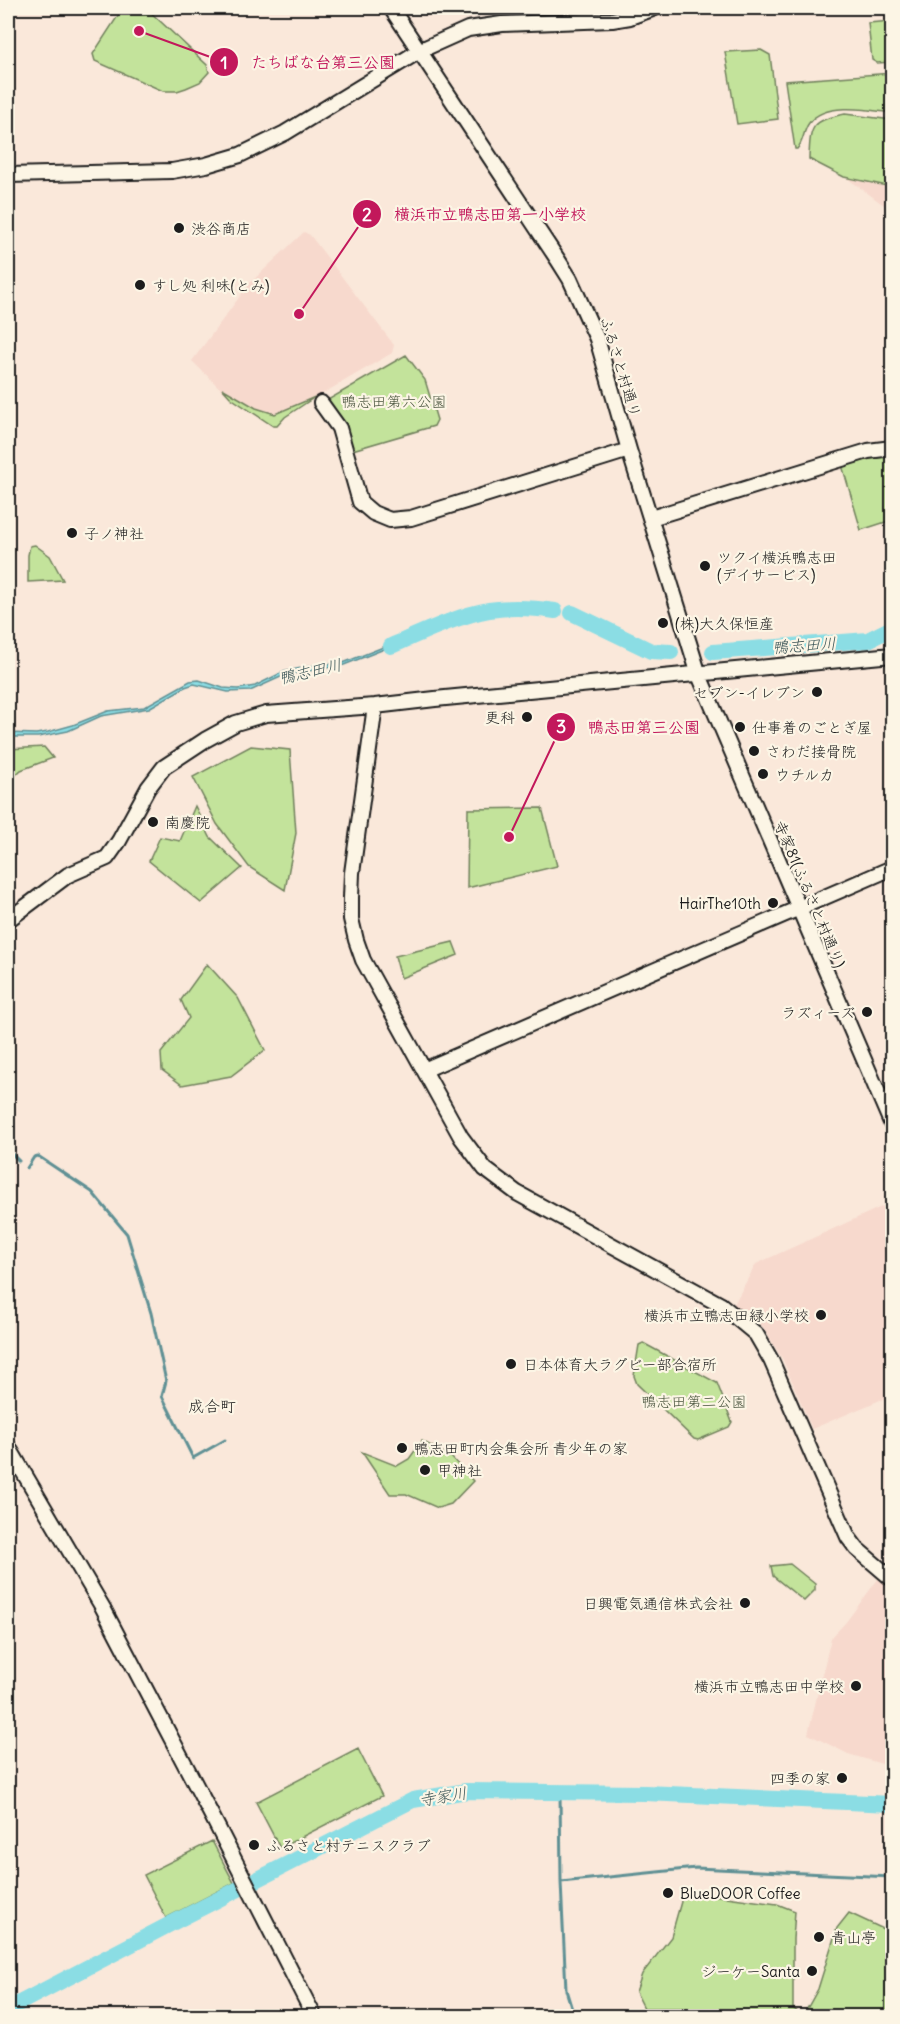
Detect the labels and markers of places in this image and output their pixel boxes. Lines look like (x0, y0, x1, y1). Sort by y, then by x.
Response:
callout: たちばな台第三公園 (209, 45, 407, 79)
callout: 横浜市立鴨志田第一小学校 (352, 197, 598, 231)
place label: 渋谷商店 (191, 219, 251, 238)
marker: 渋谷商店 (172, 221, 186, 235)
place label: すし処 利味(とみ) (152, 276, 270, 295)
marker: すし処 利味(とみ) (133, 278, 147, 292)
place label: 子ノ神社 (84, 524, 144, 543)
marker: 子ノ神社 (65, 526, 79, 540)
place label: ツクイ横浜鴨志田 (デイサービス) (717, 548, 837, 584)
marker: ツクイ横浜鴨志田 (デイサービス) (698, 559, 712, 573)
place label: (株)大久保恒産 (675, 614, 774, 633)
marker: (株)大久保恒産 (656, 616, 670, 630)
place label: セブン-イレブン (694, 683, 805, 702)
marker: セブン-イレブン (810, 685, 824, 699)
place label: 更科 (485, 708, 515, 727)
marker: 更科 (520, 710, 534, 724)
callout: 鴨志田第三公園 (546, 710, 712, 744)
place label: 仕事着のごとぎ屋 (752, 718, 872, 737)
marker: 仕事着のごとぎ屋 (733, 720, 747, 734)
place label: さわだ接骨院 (766, 742, 856, 761)
marker: さわだ接骨院 (747, 744, 761, 758)
place label: ウチルカ (775, 765, 834, 784)
marker: ウチルカ (756, 767, 770, 781)
place label: 南慶院 (165, 813, 210, 832)
marker: 南慶院 (146, 815, 160, 829)
place label: HairThe10th (679, 894, 761, 913)
marker: HairThe10th (766, 896, 780, 910)
place label: ラズィーズ (781, 1003, 855, 1022)
marker: ラズィーズ (860, 1005, 874, 1019)
place label: 横浜市立鴨志田緑小学校 (644, 1306, 809, 1325)
marker: 横浜市立鴨志田緑小学校 (814, 1308, 828, 1322)
place label: 日本体育大ラグビー部合宿所 (523, 1355, 717, 1374)
marker: 日本体育大ラグビー部合宿所 (504, 1357, 518, 1371)
place label: 鴨志田町内会集会所 青少年の家 (414, 1439, 628, 1458)
marker: 鴨志田町内会集会所 青少年の家 (395, 1441, 409, 1455)
place label: 甲神社 (437, 1461, 482, 1480)
marker: 甲神社 (418, 1463, 432, 1477)
place label: 日興電気通信株式会社 (583, 1594, 733, 1613)
marker: 日興電気通信株式会社 (738, 1596, 752, 1610)
place label: 横浜市立鴨志田中学校 (694, 1677, 844, 1696)
marker: 横浜市立鴨志田中学校 (849, 1679, 863, 1693)
place label: 四季の家 (770, 1769, 830, 1788)
marker: 四季の家 (835, 1771, 849, 1785)
place label: ふるさと村テニスクラブ (266, 1836, 431, 1855)
marker: ふるさと村テニスクラブ (247, 1838, 261, 1852)
place label: BlueDOOR Coffee (680, 1884, 801, 1903)
marker: BlueDOOR Coffee (661, 1886, 675, 1900)
place label: 青山亭 (831, 1928, 876, 1947)
marker: 青山亭 (812, 1930, 826, 1944)
place label: ジーケーSanta (701, 1962, 800, 1981)
marker: ジーケーSanta (805, 1964, 819, 1978)

